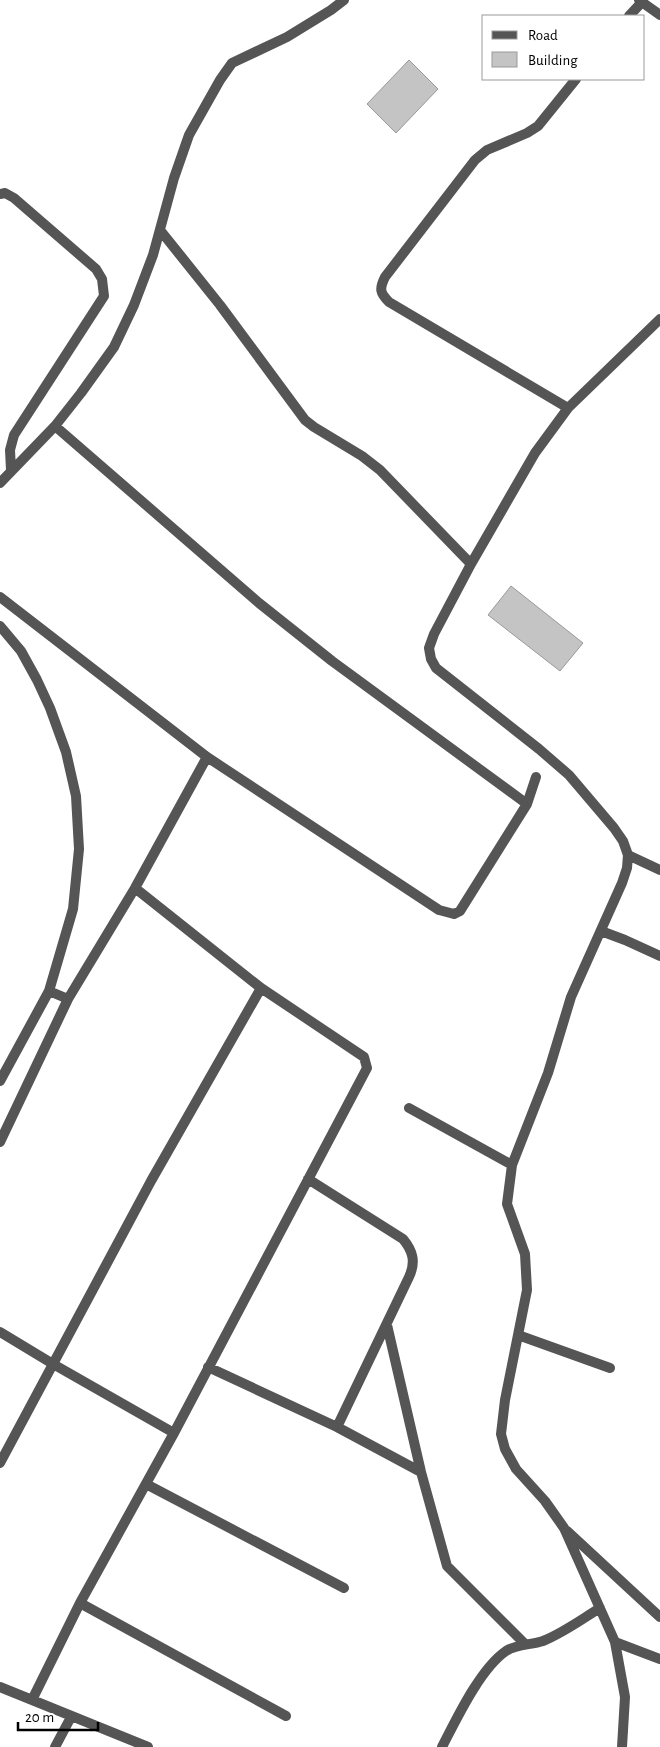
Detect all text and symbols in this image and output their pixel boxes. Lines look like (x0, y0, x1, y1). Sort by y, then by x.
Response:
legend (482, 15, 645, 80)
text: Road (528, 28, 558, 43)
text: Building (528, 53, 578, 68)
scale bar (18, 1700, 98, 1732)
text: 20 m (25, 1710, 54, 1725)

